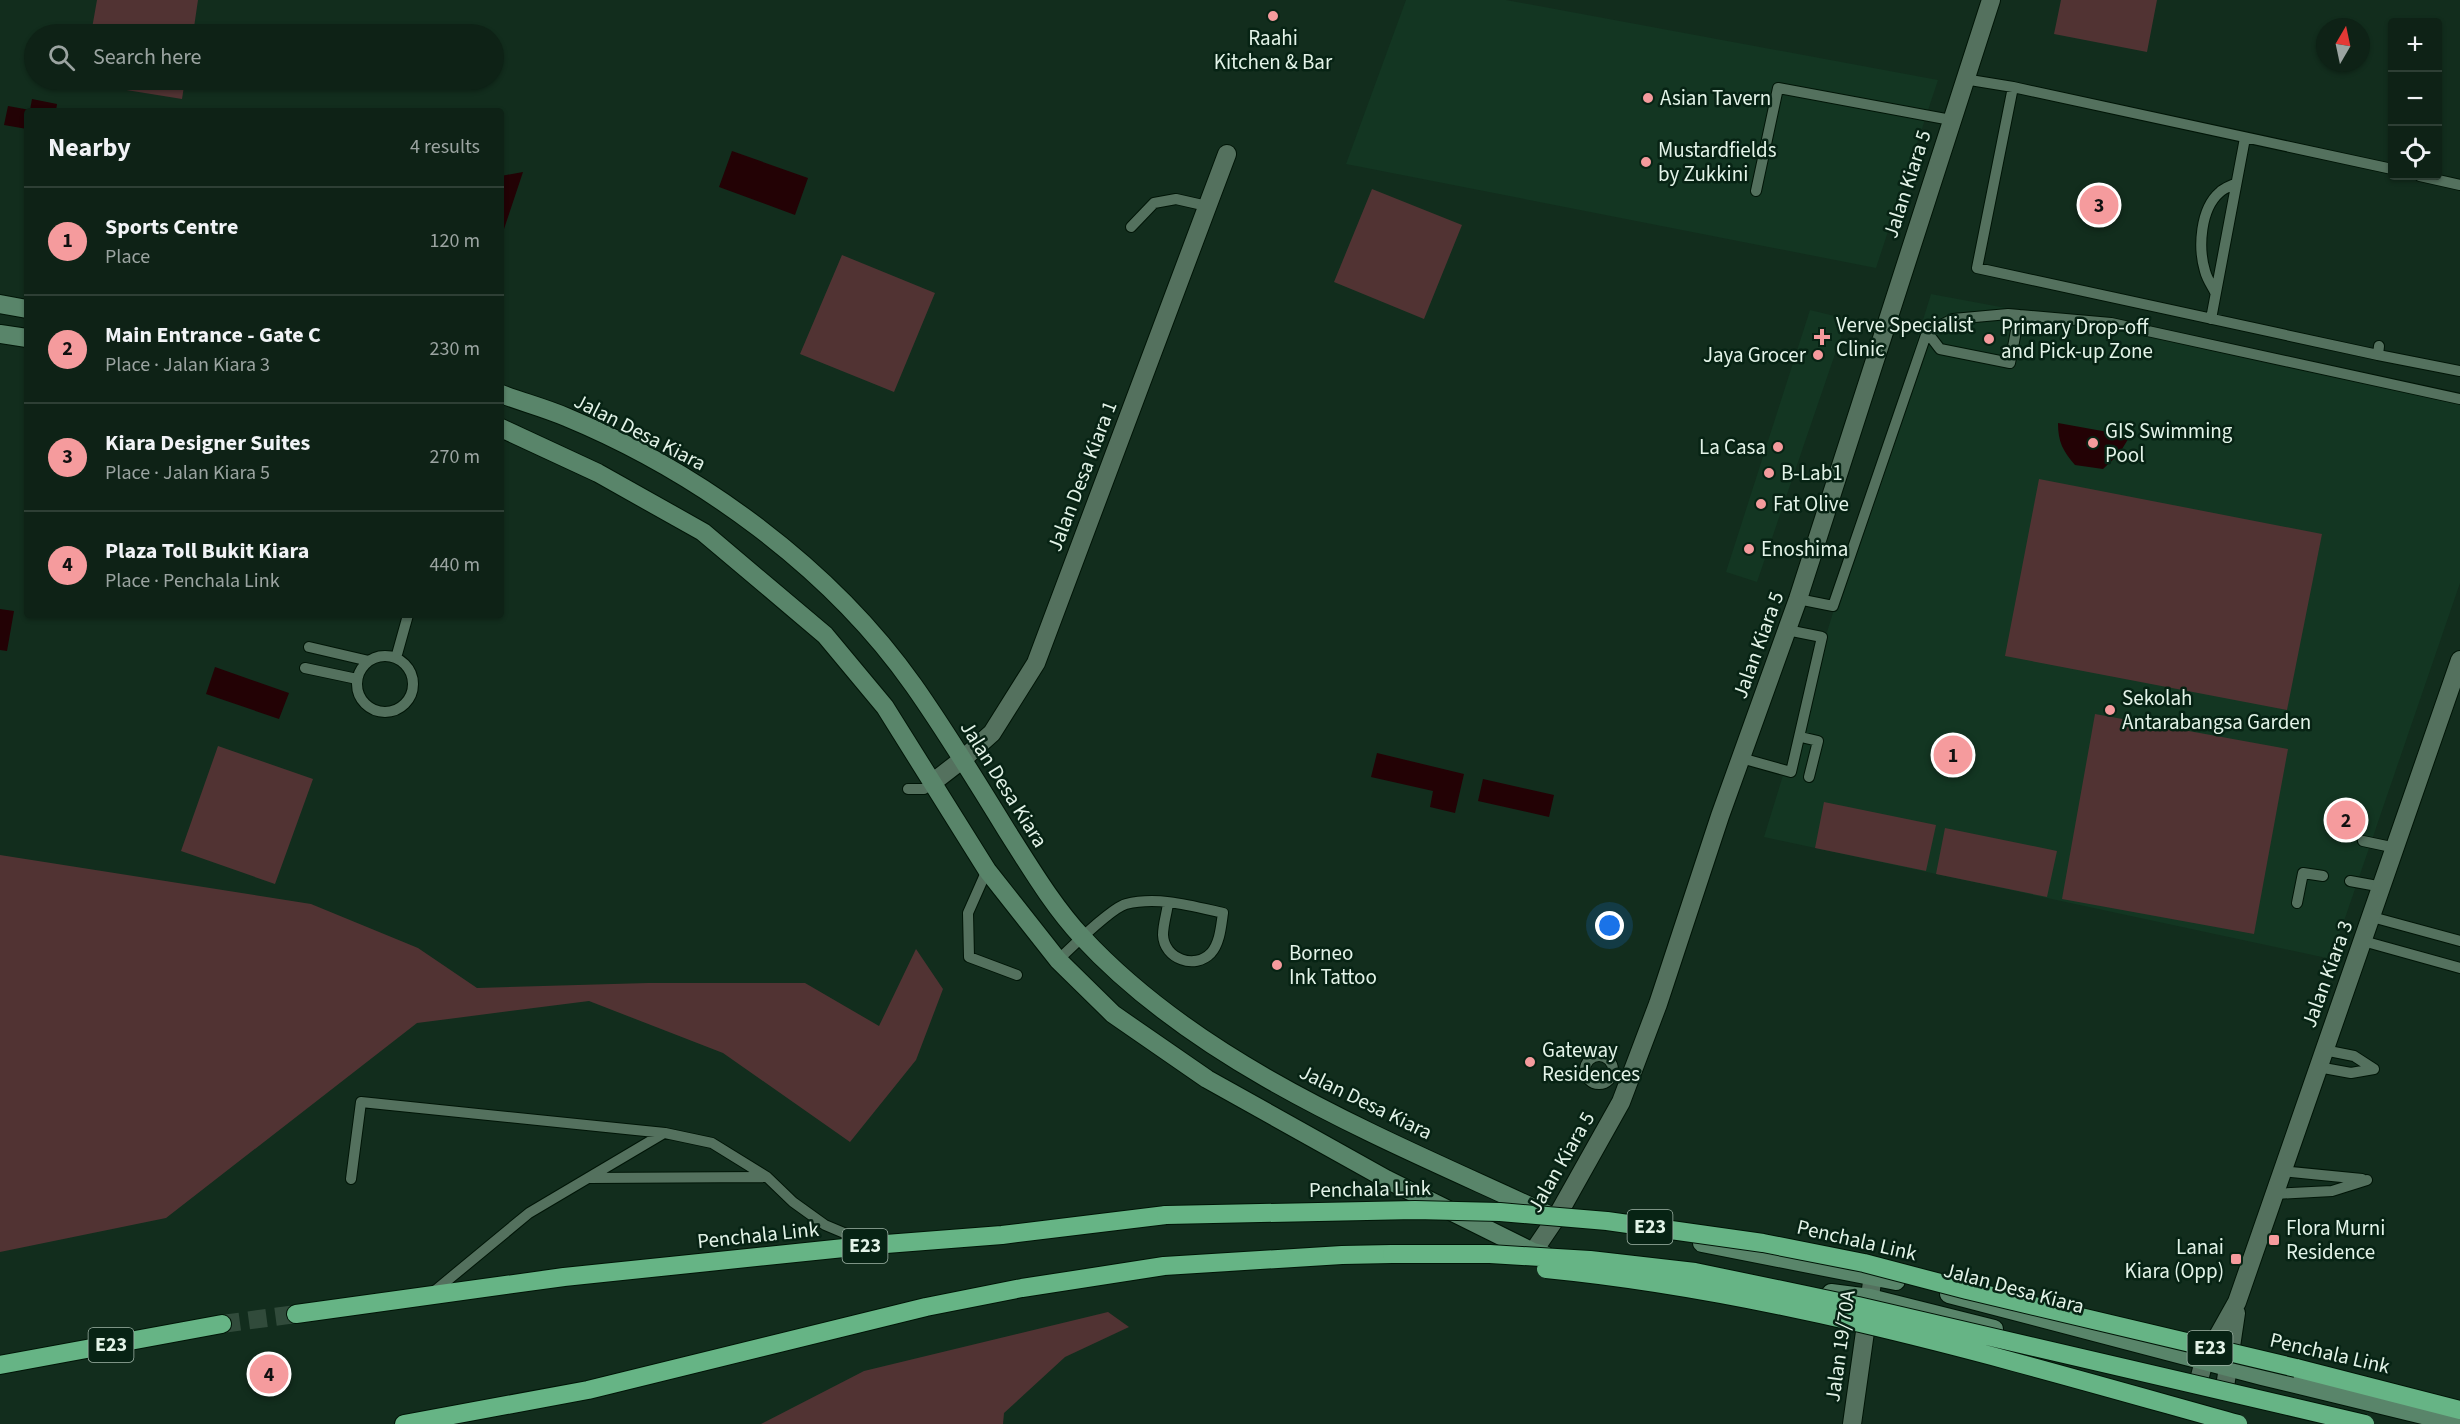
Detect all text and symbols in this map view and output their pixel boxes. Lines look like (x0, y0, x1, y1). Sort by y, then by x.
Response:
marker: Raahi Kitchen & Bar (1266, 9, 1280, 23)
north arrow (2316, 18, 2370, 72)
map controls (2388, 18, 2442, 180)
button: + (2388, 18, 2442, 72)
place label: Raahi Kitchen & Bar (1214, 23, 1333, 77)
search box (24, 24, 504, 90)
icon: search (45, 41, 78, 74)
text: Search here (93, 41, 201, 73)
button: − (2388, 72, 2442, 126)
place label: Asian Tavern (1660, 83, 1771, 113)
marker: Asian Tavern (1641, 91, 1655, 105)
street label: Jalan Kiara 5 (1875, 126, 1939, 242)
button: locate (2388, 126, 2442, 180)
text: Nearby (48, 129, 131, 166)
text: 4 results (410, 133, 480, 161)
place label: Mustardfields by Zukkini (1658, 135, 1777, 189)
marker: Mustardfields by Zukkini (1639, 155, 1653, 169)
pin: 3 (2080, 182, 2118, 228)
text: Sports Centre (105, 211, 238, 243)
text: 1 (62, 227, 73, 255)
text: 120 m (430, 227, 480, 255)
text: Place (105, 243, 150, 271)
place label: Verve Specialist Clinic (1836, 310, 1974, 364)
place label: Primary Drop-off and Pick-up Zone (2001, 312, 2153, 366)
text: Main Entrance - Gate C (105, 319, 321, 351)
marker: Verve Specialist Clinic (1813, 328, 1831, 346)
marker: Primary Drop-off and Pick-up Zone (1982, 332, 1996, 346)
text: 2 (62, 335, 73, 363)
text: 230 m (430, 335, 480, 363)
place label: Jaya Grocer (1703, 340, 1807, 370)
marker: Jaya Grocer (1811, 348, 1825, 362)
text: Place · Jalan Kiara 3 (105, 351, 270, 379)
street label: Jalan Desa Kiara (569, 386, 711, 478)
street label: Jalan Desa Kiara 1 (1039, 396, 1125, 556)
place label: GIS Swimming Pool (2105, 416, 2233, 470)
text: Kiara Designer Suites (105, 427, 310, 459)
place label: La Casa (1699, 432, 1766, 462)
marker: GIS Swimming Pool (2086, 436, 2100, 450)
marker: La Casa (1771, 440, 1785, 454)
text: 3 (62, 443, 73, 471)
text: 270 m (430, 443, 480, 471)
place label: B-Lab1 (1781, 458, 1843, 488)
text: Place · Jalan Kiara 5 (105, 459, 270, 487)
marker: B-Lab1 (1762, 466, 1776, 480)
place label: Fat Olive (1773, 489, 1849, 519)
marker: Fat Olive (1754, 497, 1768, 511)
place label: Enoshima (1761, 534, 1848, 564)
text: Plaza Toll Bukit Kiara (105, 535, 309, 567)
marker: Enoshima (1742, 542, 1756, 556)
text: 4 (62, 551, 73, 579)
text: 440 m (430, 551, 480, 579)
text: Place · Penchala Link (105, 567, 280, 595)
street label: Jalan Kiara 5 (1725, 587, 1791, 703)
place label: Sekolah Antarabangsa Garden (2122, 683, 2311, 737)
marker: Sekolah Antarabangsa Garden (2103, 703, 2117, 717)
street label: Jalan Desa Kiara (953, 715, 1055, 853)
pin: 1 (1934, 732, 1972, 777)
pin: 2 (2326, 798, 2366, 842)
your location (1595, 911, 1624, 940)
street label: Jalan Kiara 3 (2294, 916, 2360, 1032)
place label: Borneo Ink Tattoo (1289, 938, 1377, 992)
marker: Borneo Ink Tattoo (1270, 958, 1284, 972)
place label: Gateway Residences (1542, 1035, 1640, 1089)
marker: Gateway Residences (1523, 1055, 1537, 1069)
street label: Jalan Desa Kiara (1295, 1057, 1437, 1147)
street label: Jalan Kiara 5 (1520, 1106, 1602, 1218)
street label: Penchala Link (1309, 1173, 1432, 1205)
road number: E23 (1628, 1210, 1672, 1244)
street label: Penchala Link (1794, 1212, 1921, 1269)
place label: Flora Murni Residence (2286, 1213, 2385, 1267)
street label: Penchala Link (696, 1214, 821, 1256)
road number: E23 (842, 1229, 888, 1263)
place label: Lanai Kiara (Opp) (2125, 1232, 2224, 1286)
marker: Flora Murni Residence (2267, 1233, 2281, 1247)
marker: Lanai Kiara (Opp) (2229, 1252, 2243, 1266)
street label: Jalan Desa Kiara (1940, 1255, 2088, 1321)
street label: Jalan 19/70A (1817, 1287, 1863, 1404)
street label: Penchala Link (2267, 1325, 2394, 1382)
road number: E23 (88, 1328, 134, 1362)
road number: E23 (2188, 1331, 2232, 1365)
pin: 4 (250, 1352, 288, 1396)

